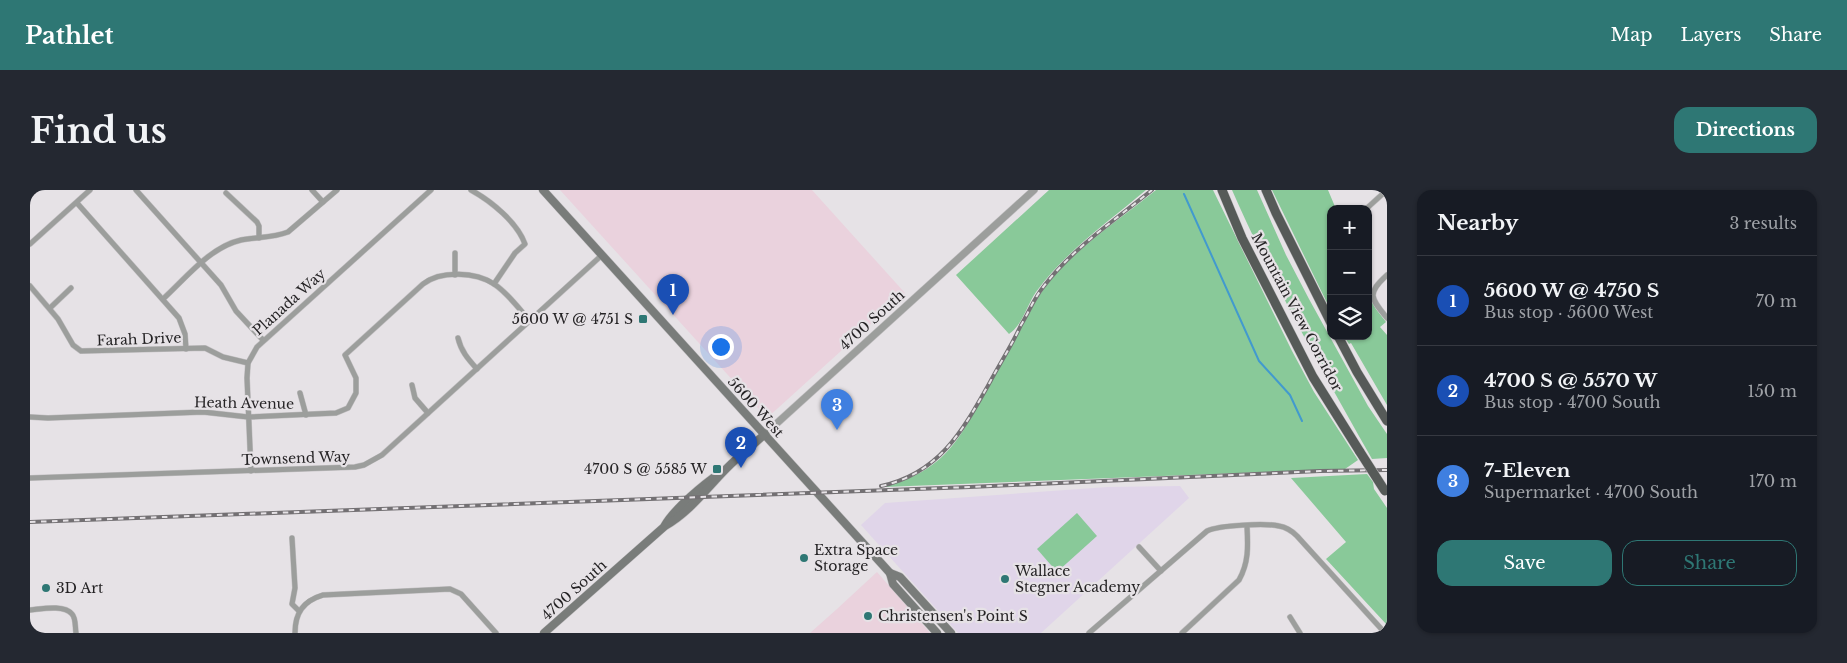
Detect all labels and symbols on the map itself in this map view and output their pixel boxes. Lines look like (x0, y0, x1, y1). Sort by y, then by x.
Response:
street label: Mountain View Corridor (1248, 230, 1347, 395)
street label: Planada Way (249, 265, 329, 339)
pin: 1 (657, 274, 689, 315)
street label: 4700 South (836, 286, 909, 354)
place label: 5600 W @ 4751 S (512, 310, 633, 328)
marker: 5600 W @ 4751 S (637, 313, 649, 325)
street label: Farah Drive (96, 329, 182, 349)
your location (708, 334, 734, 360)
street label: 5600 West (724, 373, 788, 442)
pin: 3 (821, 389, 853, 430)
street label: Heath Avenue (194, 393, 294, 413)
pin: 2 (725, 427, 757, 468)
street label: Townsend Way (241, 447, 351, 469)
place label: 4700 S @ 5585 W (584, 460, 708, 478)
marker: 4700 S @ 5585 W (711, 463, 723, 475)
place label: Extra Space Storage (814, 541, 898, 575)
marker: Extra Space Storage (798, 552, 810, 564)
street label: 4700 South (538, 556, 611, 624)
place label: Wallace Stegner Academy (1014, 562, 1140, 596)
marker: Wallace Stegner Academy (999, 573, 1011, 585)
place label: 3D Art (56, 579, 104, 597)
marker: 3D Art (40, 582, 52, 594)
place label: Christensen's Point S (878, 607, 1028, 625)
marker: Christensen's Point S (862, 610, 874, 622)

